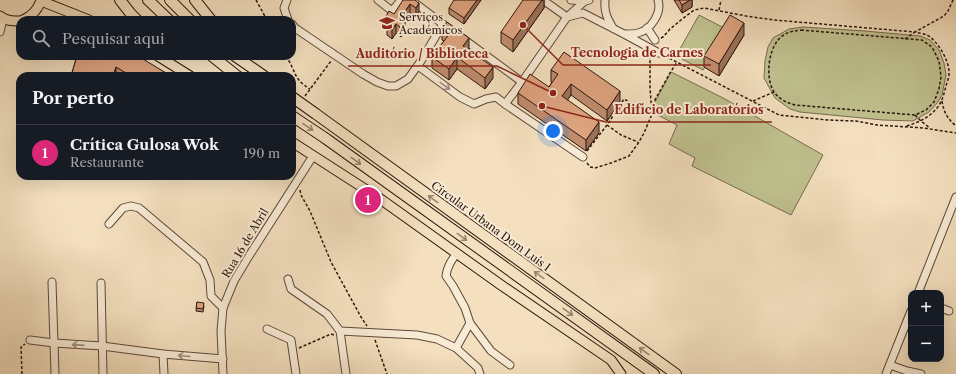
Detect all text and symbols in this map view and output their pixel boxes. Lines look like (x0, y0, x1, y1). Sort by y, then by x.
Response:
place label: Serviços Académicos (398, 10, 463, 37)
school or university icon: Serviços Académicos (378, 14, 396, 32)
search box (16, 16, 296, 60)
icon: search (30, 27, 52, 49)
text: Pesquisar aqui (62, 29, 165, 48)
callout: Tecnologia de Carnes (563, 41, 711, 65)
callout: Auditório / Biblioteca (348, 42, 497, 66)
text: Tecnologia de Carnes (571, 45, 704, 60)
text: Auditório / Biblioteca (355, 46, 489, 61)
one-way arrow (439, 82, 450, 90)
text: Por perto (32, 88, 114, 108)
callout: Edifício de Laboratórios (606, 98, 772, 122)
text: Edifício de Laboratórios (614, 102, 764, 117)
your location (543, 121, 563, 141)
one-way arrow (303, 123, 314, 131)
text: Crítica Gulosa Wok (70, 135, 219, 154)
text: 1 (42, 145, 48, 161)
text: 190 m (243, 145, 280, 161)
text: Restaurante (70, 154, 144, 170)
one-way arrow (351, 157, 362, 165)
street label: Circular Urbana Dom Luís I (429, 178, 553, 274)
pin: 1 (355, 185, 381, 215)
one-way arrow (428, 195, 439, 203)
street label: Rua 16 de Abril (219, 205, 272, 280)
one-way arrow (456, 233, 467, 241)
one-way arrow (533, 271, 544, 279)
map controls (908, 290, 944, 362)
button: + (908, 290, 944, 326)
one-way arrow (562, 308, 573, 316)
button: − (908, 326, 944, 362)
one-way arrow (72, 341, 85, 348)
one-way arrow (639, 347, 650, 355)
one-way arrow (178, 352, 191, 360)

